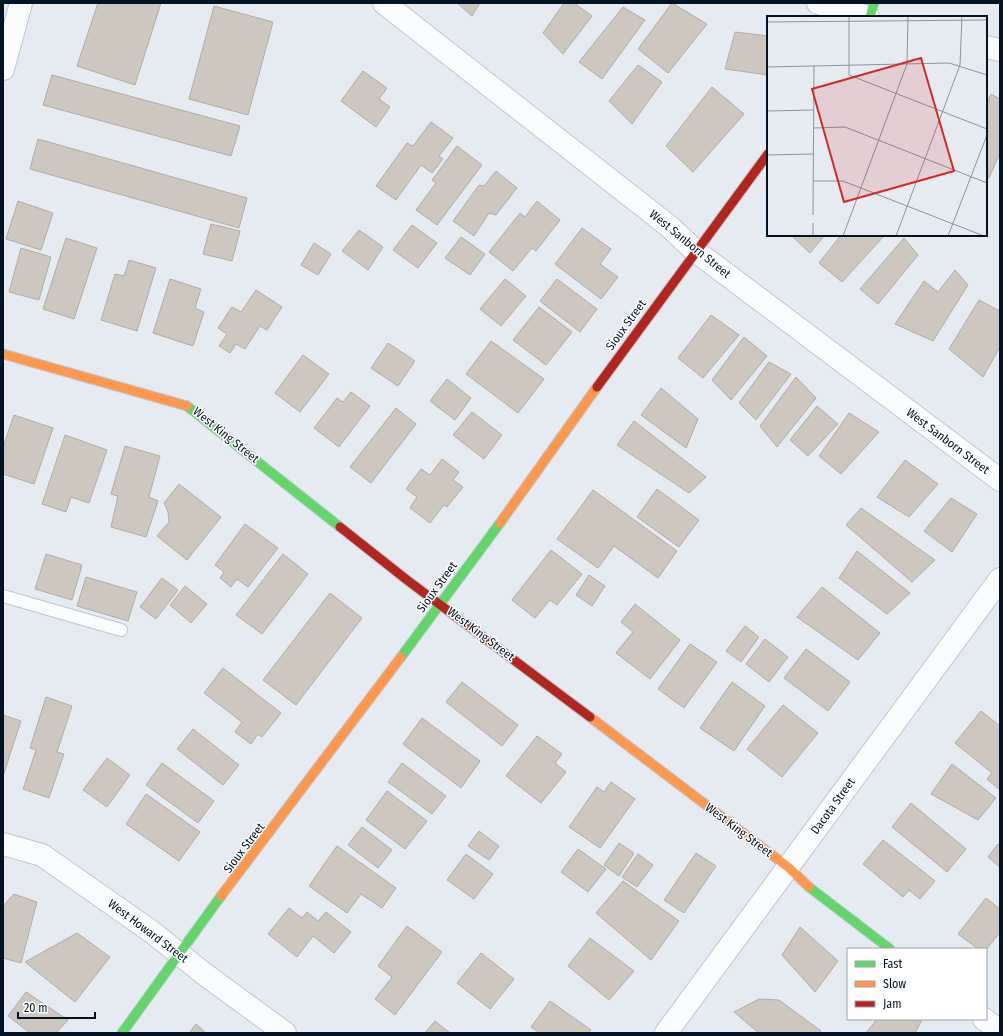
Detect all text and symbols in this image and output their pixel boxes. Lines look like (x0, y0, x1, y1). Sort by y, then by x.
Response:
inset map (767, 16, 987, 236)
street label: West Sanborn Street (647, 207, 733, 281)
street label: Sioux Street (603, 297, 649, 353)
street label: West King Street (190, 404, 262, 466)
street label: West Sanborn Street (904, 405, 992, 477)
street label: Sioux Street (414, 559, 460, 615)
street label: West King Street (445, 604, 517, 664)
street label: Dacota Street (808, 775, 858, 837)
street label: West King Street (703, 800, 775, 860)
street label: Sioux Street (221, 820, 267, 876)
street label: West Howard Street (105, 896, 191, 966)
legend (847, 948, 987, 1020)
text: Fast (883, 957, 902, 971)
text: Slow (883, 977, 906, 991)
scale bar (18, 994, 95, 1020)
text: Jam (883, 997, 901, 1011)
text: 20 m (24, 1001, 48, 1015)

